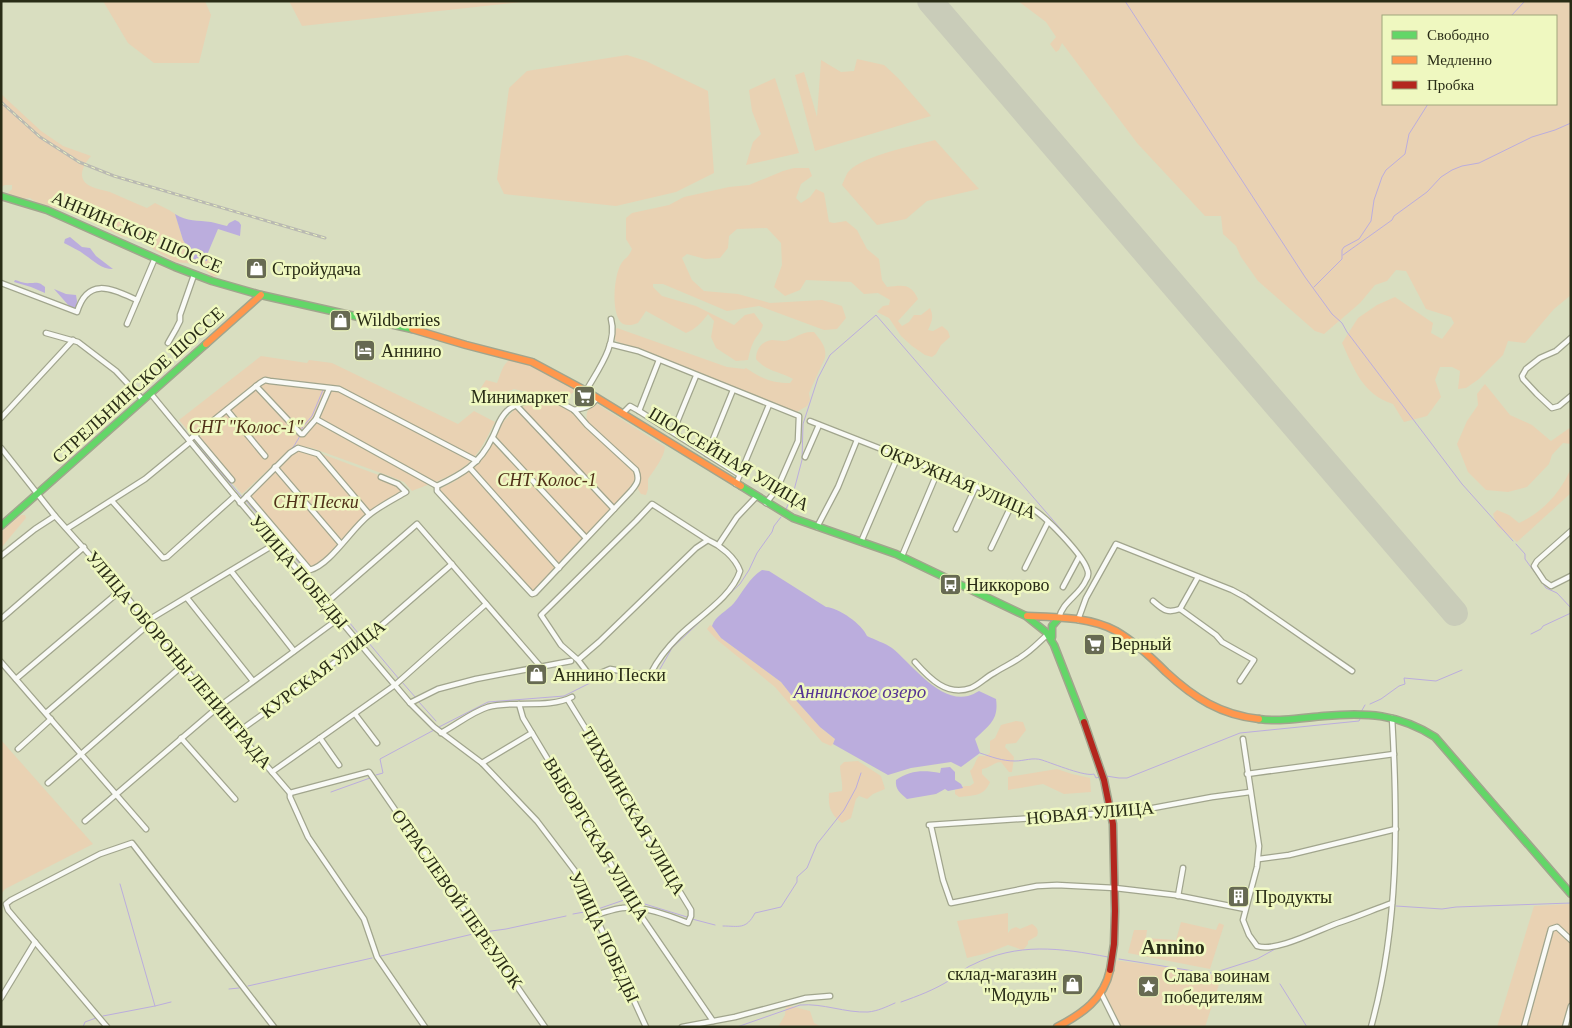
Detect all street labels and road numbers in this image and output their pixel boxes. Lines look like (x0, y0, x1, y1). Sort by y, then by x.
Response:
street label: АННИНСКОЕ ШОССЕ (49, 187, 225, 277)
street label: СТРЕЛЬНИНСКОЕ ШОССЕ (48, 303, 228, 467)
street label: ШОССЕЙНАЯ УЛИЦА (645, 403, 813, 515)
street label: ОКРУЖНАЯ УЛИЦА (877, 439, 1039, 523)
street label: УЛИЦА ПОБЕДЫ (246, 511, 352, 633)
street label: УЛИЦА ОБОРОНЫ ЛЕНИНГРАДА (82, 547, 276, 773)
street label: КУРСКАЯ УЛИЦА (257, 616, 389, 722)
street label: ТИХВИНСКАЯ УЛИЦА (577, 724, 689, 898)
street label: ВЫБОРГСКАЯ УЛИЦА (539, 754, 653, 924)
street label: НОВАЯ УЛИЦА (1025, 797, 1155, 829)
street label: ОТРАСЛЕВОЙ ПЕРЕУЛОК (387, 806, 527, 993)
street label: УЛИЦА ПОБЕДЫ (565, 869, 643, 1006)

